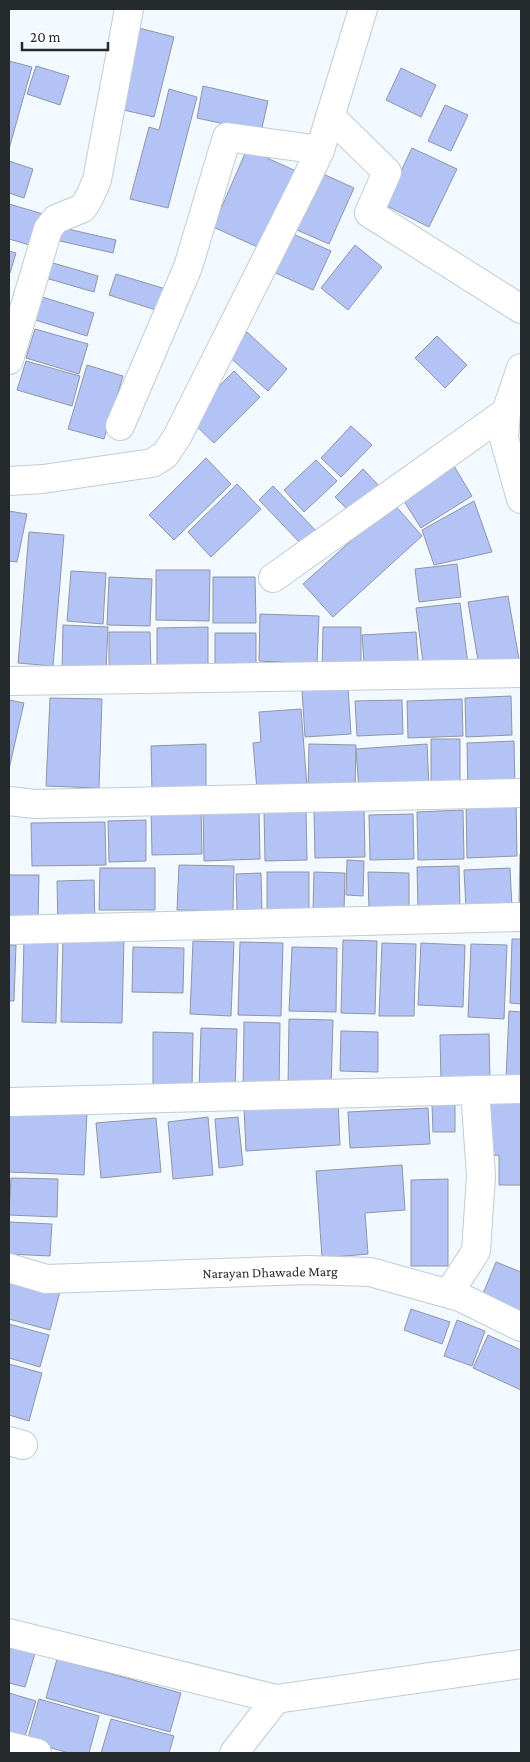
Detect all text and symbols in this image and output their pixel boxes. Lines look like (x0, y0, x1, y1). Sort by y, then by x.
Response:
scale bar (22, 20, 109, 52)
text: 20 m (30, 29, 61, 45)
street label: Narayan Dhawade Marg (202, 1263, 338, 1281)

